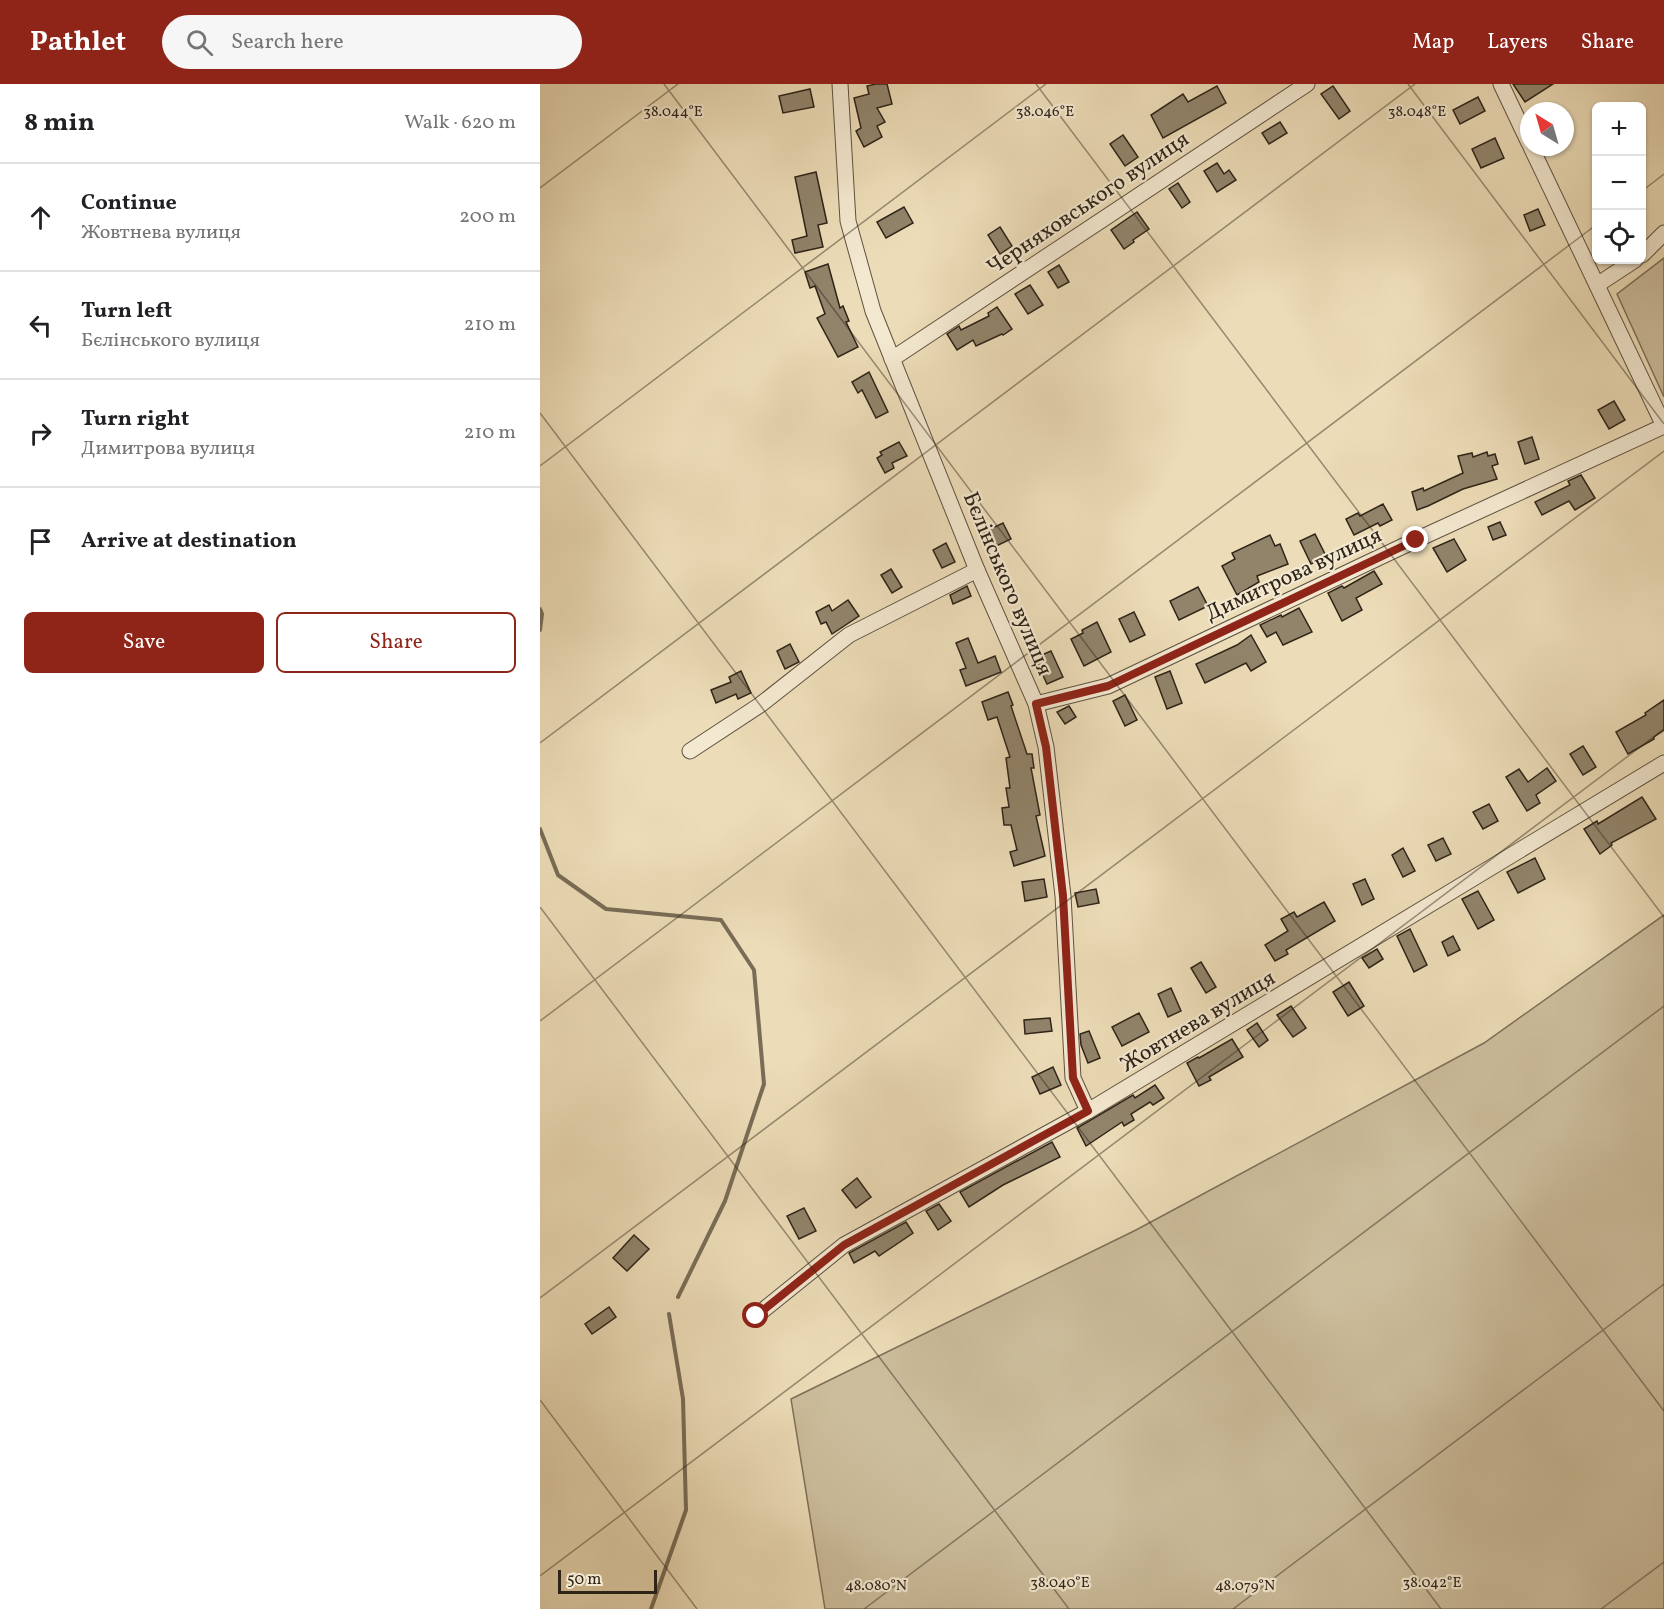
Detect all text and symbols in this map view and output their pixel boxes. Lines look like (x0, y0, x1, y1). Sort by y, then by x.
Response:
search box (162, 15, 582, 69)
text: Pathlet (30, 23, 126, 62)
icon: search (183, 26, 216, 59)
text: Search here (231, 27, 344, 58)
text: Map (1412, 28, 1454, 57)
text: Layers (1487, 28, 1548, 57)
text: Share (1581, 28, 1634, 57)
text: 38.044°E (643, 102, 703, 123)
text: 38.046°E (1016, 102, 1074, 123)
text: 38.048°E (1388, 102, 1446, 123)
north arrow (1520, 102, 1574, 156)
map controls (1592, 102, 1646, 264)
button: + (1592, 102, 1646, 156)
text: 8 min (24, 105, 95, 141)
text: Walk · 620 m (404, 109, 516, 137)
street label: Черняховського вулиця (981, 125, 1196, 284)
button: − (1592, 156, 1646, 210)
text: Continue (81, 188, 177, 219)
icon: ahead (24, 201, 57, 234)
text: 200 m (459, 203, 516, 231)
button: locate (1592, 210, 1646, 264)
text: Жовтнева вулиця (81, 219, 241, 247)
text: Turn left (81, 296, 172, 327)
icon: left (24, 309, 57, 342)
text: 210 m (464, 311, 516, 339)
text: Бєлінського вулиця (81, 327, 260, 355)
text: Turn right (81, 404, 189, 435)
icon: right (24, 417, 57, 450)
text: 210 m (464, 419, 516, 447)
text: Димитрова вулиця (81, 435, 255, 463)
street label: Бєлінського вулиця (954, 487, 1059, 681)
street label: Димитрова вулиця (1201, 521, 1387, 630)
icon: arrive (24, 525, 57, 558)
text: Arrive at destination (81, 526, 297, 557)
route end (1402, 526, 1428, 552)
button: Save (24, 612, 264, 673)
button: Share (276, 612, 516, 673)
street label: Жовтнева вулиця (1115, 964, 1282, 1081)
route start (742, 1302, 768, 1328)
scale bar (558, 1567, 657, 1594)
text: 50 m (567, 1569, 601, 1591)
text: 38.040°E (1030, 1573, 1090, 1594)
text: 38.042°E (1403, 1573, 1461, 1594)
text: 48.080°N (845, 1576, 907, 1597)
text: 48.079°N (1215, 1576, 1275, 1597)

